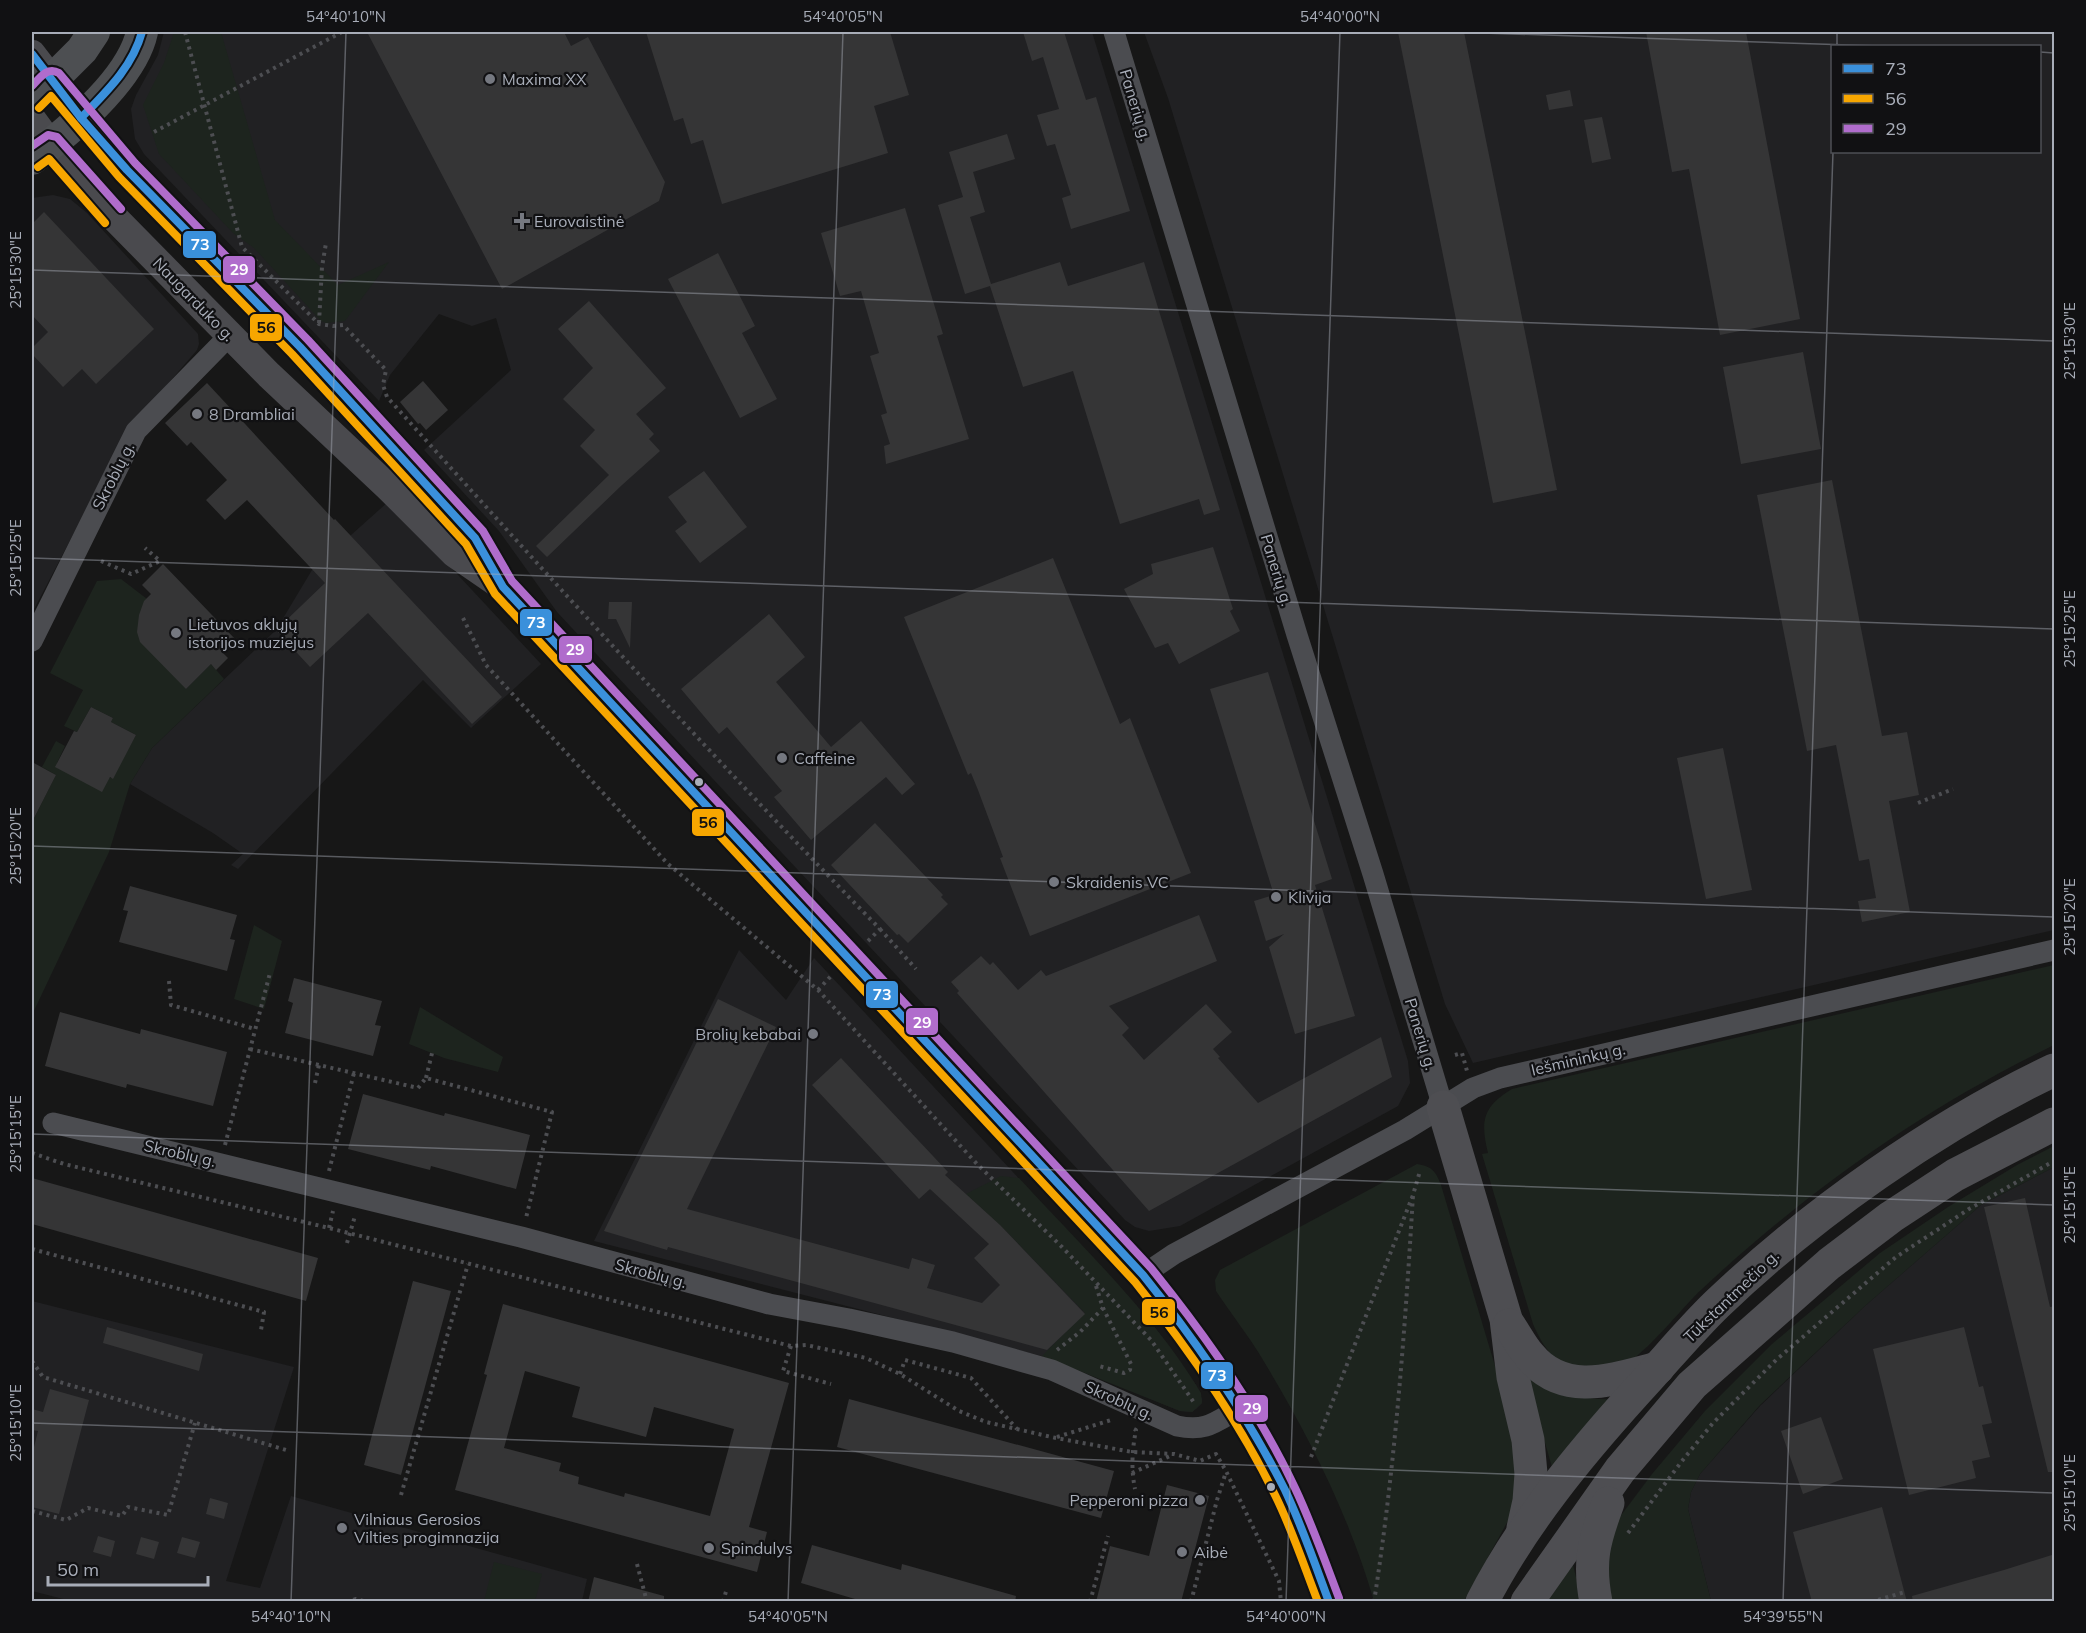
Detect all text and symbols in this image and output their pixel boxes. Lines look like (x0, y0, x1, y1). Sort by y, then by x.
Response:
text: 54°40'10"N (306, 7, 386, 26)
text: 54°40'05"N (803, 7, 883, 26)
text: 54°40'00"N (1300, 7, 1380, 26)
legend (1831, 45, 2041, 153)
text: 73 (1885, 57, 1907, 80)
street label: Panerių g. (1116, 67, 1156, 143)
place label: Maxima XX (502, 69, 587, 89)
marker: Maxima XX (483, 72, 497, 86)
text: 56 (1885, 87, 1907, 110)
text: 29 (1885, 117, 1907, 140)
place label: Eurovaistinė (534, 211, 624, 231)
marker: Eurovaistinė (515, 214, 529, 228)
line badge: 73 (182, 230, 217, 259)
text: 25°15'30"E (6, 231, 25, 309)
text: 73 (190, 234, 210, 254)
street label: Naugarduko g. (149, 253, 239, 345)
line badge: 29 (222, 255, 256, 284)
text: 29 (229, 259, 249, 279)
text: 25°15'30"E (2060, 302, 2079, 380)
line badge: 56 (249, 313, 283, 342)
text: 56 (256, 317, 276, 337)
place label: 8 Drambliai (209, 404, 295, 424)
marker: 8 Drambliai (190, 407, 204, 421)
street label: Skroblų g. (87, 439, 139, 513)
text: 25°15'25"E (6, 519, 25, 597)
street label: Panerių g. (1257, 532, 1297, 608)
text: 25°15'25"E (2060, 590, 2079, 668)
line badge: 73 (519, 608, 553, 637)
text: 73 (526, 612, 546, 632)
place label: Lietuvos aklųjų istorijos muziejus (188, 614, 314, 652)
marker: Lietuvos aklųjų istorijos muziejus (169, 626, 183, 640)
line badge: 29 (558, 635, 593, 664)
text: 29 (565, 639, 585, 659)
place label: Caffeine (794, 748, 855, 768)
marker: Caffeine (775, 751, 789, 765)
unlabelled marker (693, 776, 705, 788)
text: 25°15'20"E (6, 807, 25, 885)
line badge: 56 (691, 808, 725, 837)
text: 56 (698, 812, 718, 832)
place label: Skraidenis VC (1066, 872, 1169, 892)
marker: Skraidenis VC (1047, 875, 1061, 889)
text: 25°15'20"E (2060, 878, 2079, 956)
place label: Klivija (1288, 887, 1331, 907)
marker: Klivija (1269, 890, 1283, 904)
line badge: 73 (865, 980, 899, 1009)
text: 73 (872, 984, 892, 1004)
street label: Panerių g. (1401, 996, 1441, 1072)
line badge: 29 (905, 1007, 939, 1036)
text: 29 (912, 1012, 932, 1032)
place label: Brolių kebabai (695, 1024, 801, 1044)
marker: Brolių kebabai (806, 1027, 820, 1041)
street label: Iešmininkų g. (1529, 1038, 1627, 1080)
text: 25°15'15"E (6, 1095, 25, 1173)
street label: Skroblų g. (142, 1135, 218, 1171)
text: 25°15'15"E (2060, 1166, 2079, 1244)
street label: Tūkstantmečio g. (1679, 1245, 1783, 1347)
street label: Skroblų g. (613, 1254, 689, 1292)
line badge: 56 (1141, 1298, 1176, 1326)
text: 56 (1149, 1302, 1169, 1322)
line badge: 73 (1200, 1361, 1234, 1390)
text: 73 (1207, 1365, 1227, 1385)
street label: Skroblų g. (1082, 1376, 1156, 1424)
text: 25°15'10"E (6, 1384, 25, 1462)
line badge: 29 (1234, 1394, 1269, 1423)
text: 29 (1242, 1398, 1262, 1418)
text: 25°15'10"E (2060, 1454, 2079, 1532)
unlabelled marker (1265, 1481, 1277, 1493)
place label: Pepperoni pizza (1070, 1490, 1188, 1510)
marker: Pepperoni pizza (1193, 1493, 1207, 1507)
place label: Vilniaus Gerosios Vilties progimnazija (354, 1509, 499, 1547)
marker: Vilniaus Gerosios Vilties progimnazija (335, 1521, 349, 1535)
place label: Spindulys (721, 1538, 793, 1558)
marker: Spindulys (702, 1541, 716, 1555)
place label: Aibė (1194, 1542, 1228, 1562)
marker: Aibė (1175, 1545, 1189, 1559)
scale bar (48, 1549, 208, 1587)
text: 50 m (57, 1558, 99, 1581)
text: 54°40'10"N (251, 1607, 331, 1626)
text: 54°40'05"N (748, 1607, 828, 1626)
text: 54°40'00"N (1246, 1607, 1326, 1626)
text: 54°39'55"N (1743, 1607, 1823, 1626)

